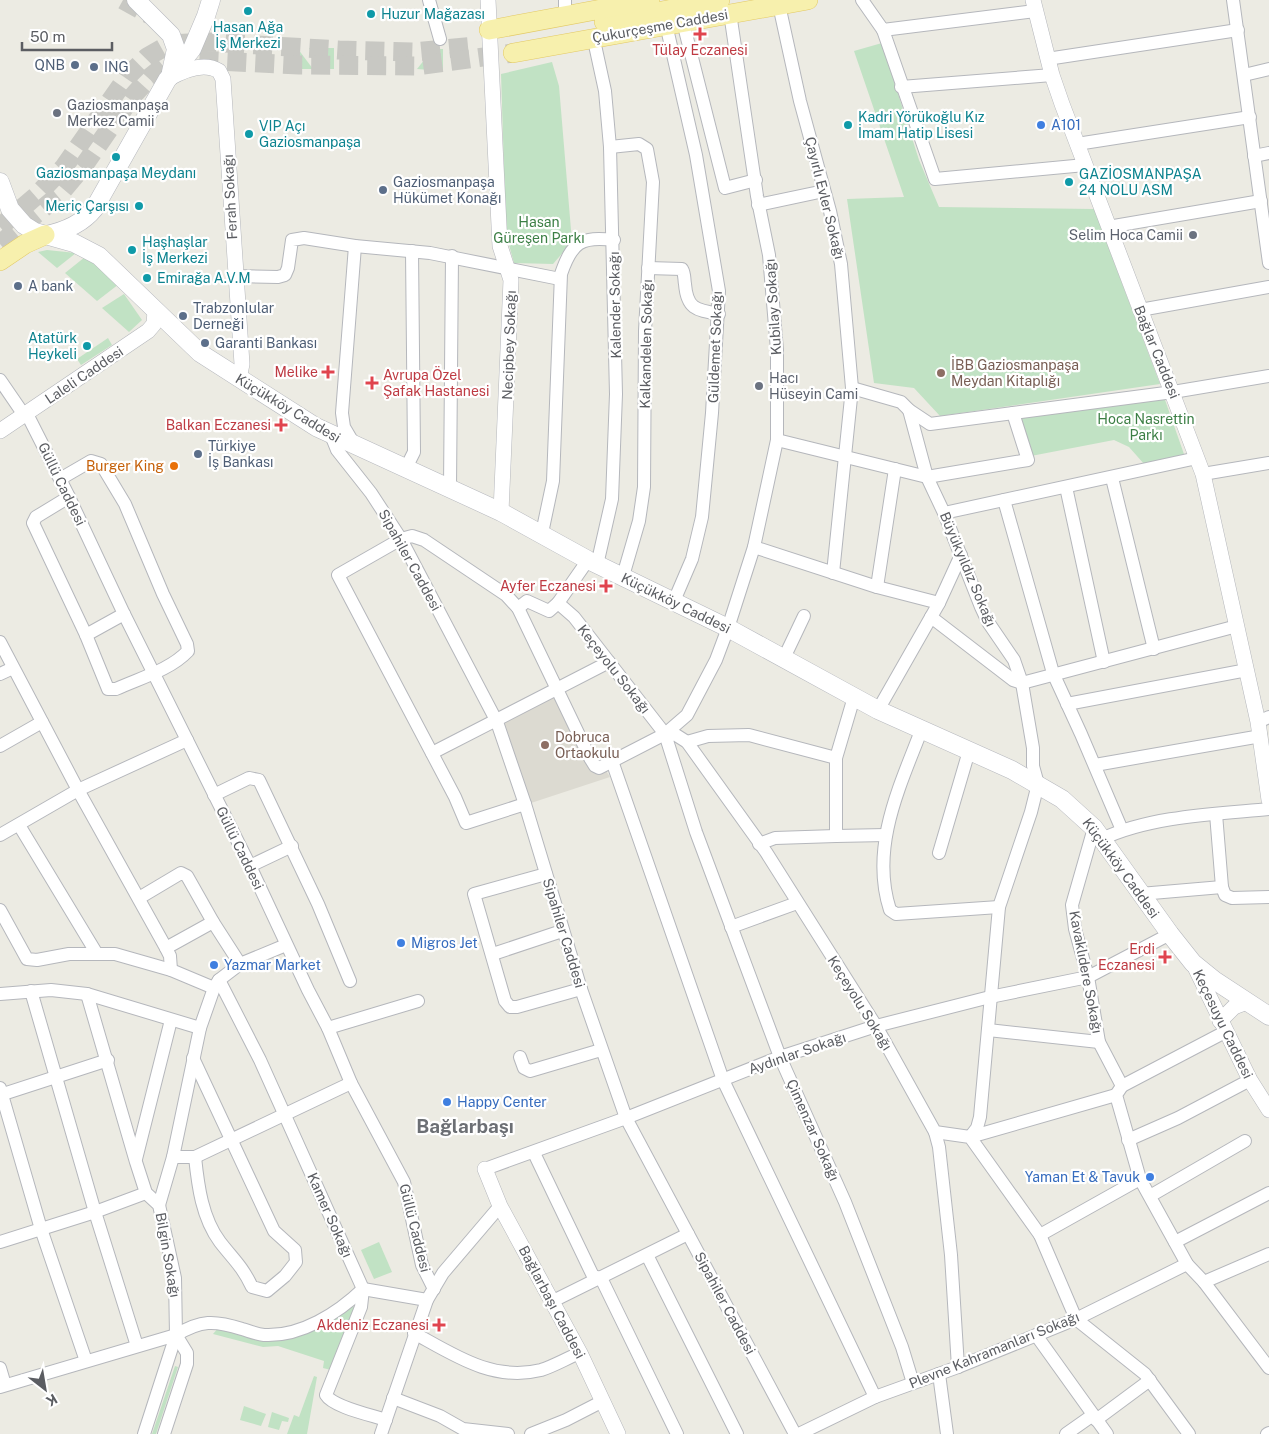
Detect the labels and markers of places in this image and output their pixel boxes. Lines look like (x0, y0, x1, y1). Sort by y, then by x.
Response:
marker: Hasan Ağa İş Merkezi (242, 5, 254, 17)
place label: Huzur Mağazası (381, 6, 485, 22)
marker: Huzur Mağazası (365, 8, 377, 20)
place label: Hasan Ağa İş Merkezi (213, 19, 283, 51)
marker: Tülay Eczanesi (694, 28, 706, 40)
place label: Tülay Eczanesi (652, 42, 748, 58)
place label: QNB (35, 57, 65, 73)
marker: QNB (69, 59, 81, 71)
place label: ING (104, 59, 129, 75)
marker: ING (88, 61, 100, 73)
place label: Gaziosmanpaşa Merkez Camii (67, 97, 169, 129)
marker: Gaziosmanpaşa Merkez Camii (51, 107, 63, 119)
place label: Kadri Yörükoğlu Kız İmam Hatip Lisesi (858, 109, 985, 141)
place label: A101 (1051, 117, 1081, 133)
place label: VIP Açı Gaziosmanpaşa (259, 118, 361, 150)
marker: Kadri Yörükoğlu Kız İmam Hatip Lisesi (842, 119, 854, 131)
marker: A101 (1035, 119, 1047, 131)
marker: VIP Açı Gaziosmanpaşa (243, 128, 255, 140)
marker: Gaziosmanpaşa Meydanı (110, 151, 122, 163)
place label: GAZİOSMANPAŞA 24 NOLU ASM (1079, 164, 1202, 198)
place label: Gaziosmanpaşa Meydanı (36, 165, 196, 181)
place label: Gaziosmanpaşa Hükümet Konağı (393, 174, 501, 206)
marker: GAZİOSMANPAŞA 24 NOLU ASM (1063, 176, 1075, 188)
marker: Gaziosmanpaşa Hükümet Konağı (377, 184, 389, 196)
place label: Meriç Çarşısı (45, 198, 129, 214)
marker: Meriç Çarşısı (133, 200, 145, 212)
place label: Selim Hoca Camii (1069, 227, 1183, 243)
marker: Selim Hoca Camii (1187, 229, 1199, 241)
place label: Haşhaşlar İş Merkezi (142, 234, 208, 266)
marker: Haşhaşlar İş Merkezi (126, 244, 138, 256)
place label: Emirağa A.V.M (157, 270, 251, 286)
marker: Emirağa A.V.M (141, 272, 153, 284)
place label: A bank (28, 278, 73, 294)
marker: A bank (12, 280, 24, 292)
place label: Trabzonlular Derneği (193, 300, 274, 332)
marker: Trabzonlular Derneği (177, 310, 189, 322)
place label: Atatürk Heykeli (28, 330, 77, 362)
place label: Garanti Bankası (215, 335, 317, 351)
marker: Garanti Bankası (199, 337, 211, 349)
marker: Atatürk Heykeli (81, 340, 93, 352)
place label: İBB Gaziosmanpaşa Meydan Kitaplığı (951, 355, 1079, 389)
place label: Melike (275, 364, 318, 380)
place label: Avrupa Özel Şafak Hastanesi (383, 365, 489, 399)
marker: Melike (322, 366, 334, 378)
marker: İBB Gaziosmanpaşa Meydan Kitaplığı (935, 367, 947, 379)
place label: Hacı Hüseyin Cami (769, 370, 858, 402)
marker: Avrupa Özel Şafak Hastanesi (365, 376, 379, 390)
marker: Hacı Hüseyin Cami (753, 380, 765, 392)
place label: Balkan Eczanesi (166, 417, 271, 433)
marker: Balkan Eczanesi (275, 419, 287, 431)
place label: Türkiye İş Bankası (208, 438, 273, 470)
marker: Türkiye İş Bankası (192, 448, 204, 460)
place label: Burger King (86, 458, 164, 474)
marker: Burger King (168, 460, 180, 472)
place label: Ayfer Eczanesi (500, 578, 596, 594)
marker: Ayfer Eczanesi (600, 580, 612, 592)
place label: Dobruca Ortaokulu (555, 729, 620, 761)
marker: Dobruca Ortaokulu (539, 739, 551, 751)
place label: Migros Jet (411, 935, 478, 951)
marker: Migros Jet (395, 937, 407, 949)
place label: Erdi Eczanesi (1098, 941, 1155, 973)
marker: Erdi Eczanesi (1159, 951, 1171, 963)
place label: Yazmar Market (224, 957, 321, 973)
marker: Yazmar Market (208, 959, 220, 971)
place label: Happy Center (457, 1094, 547, 1110)
marker: Happy Center (441, 1096, 453, 1108)
place label: Yaman Et & Tavuk (1025, 1169, 1140, 1185)
marker: Yaman Et & Tavuk (1144, 1171, 1156, 1183)
place label: Akdeniz Eczanesi (316, 1317, 429, 1333)
marker: Akdeniz Eczanesi (433, 1319, 445, 1331)

